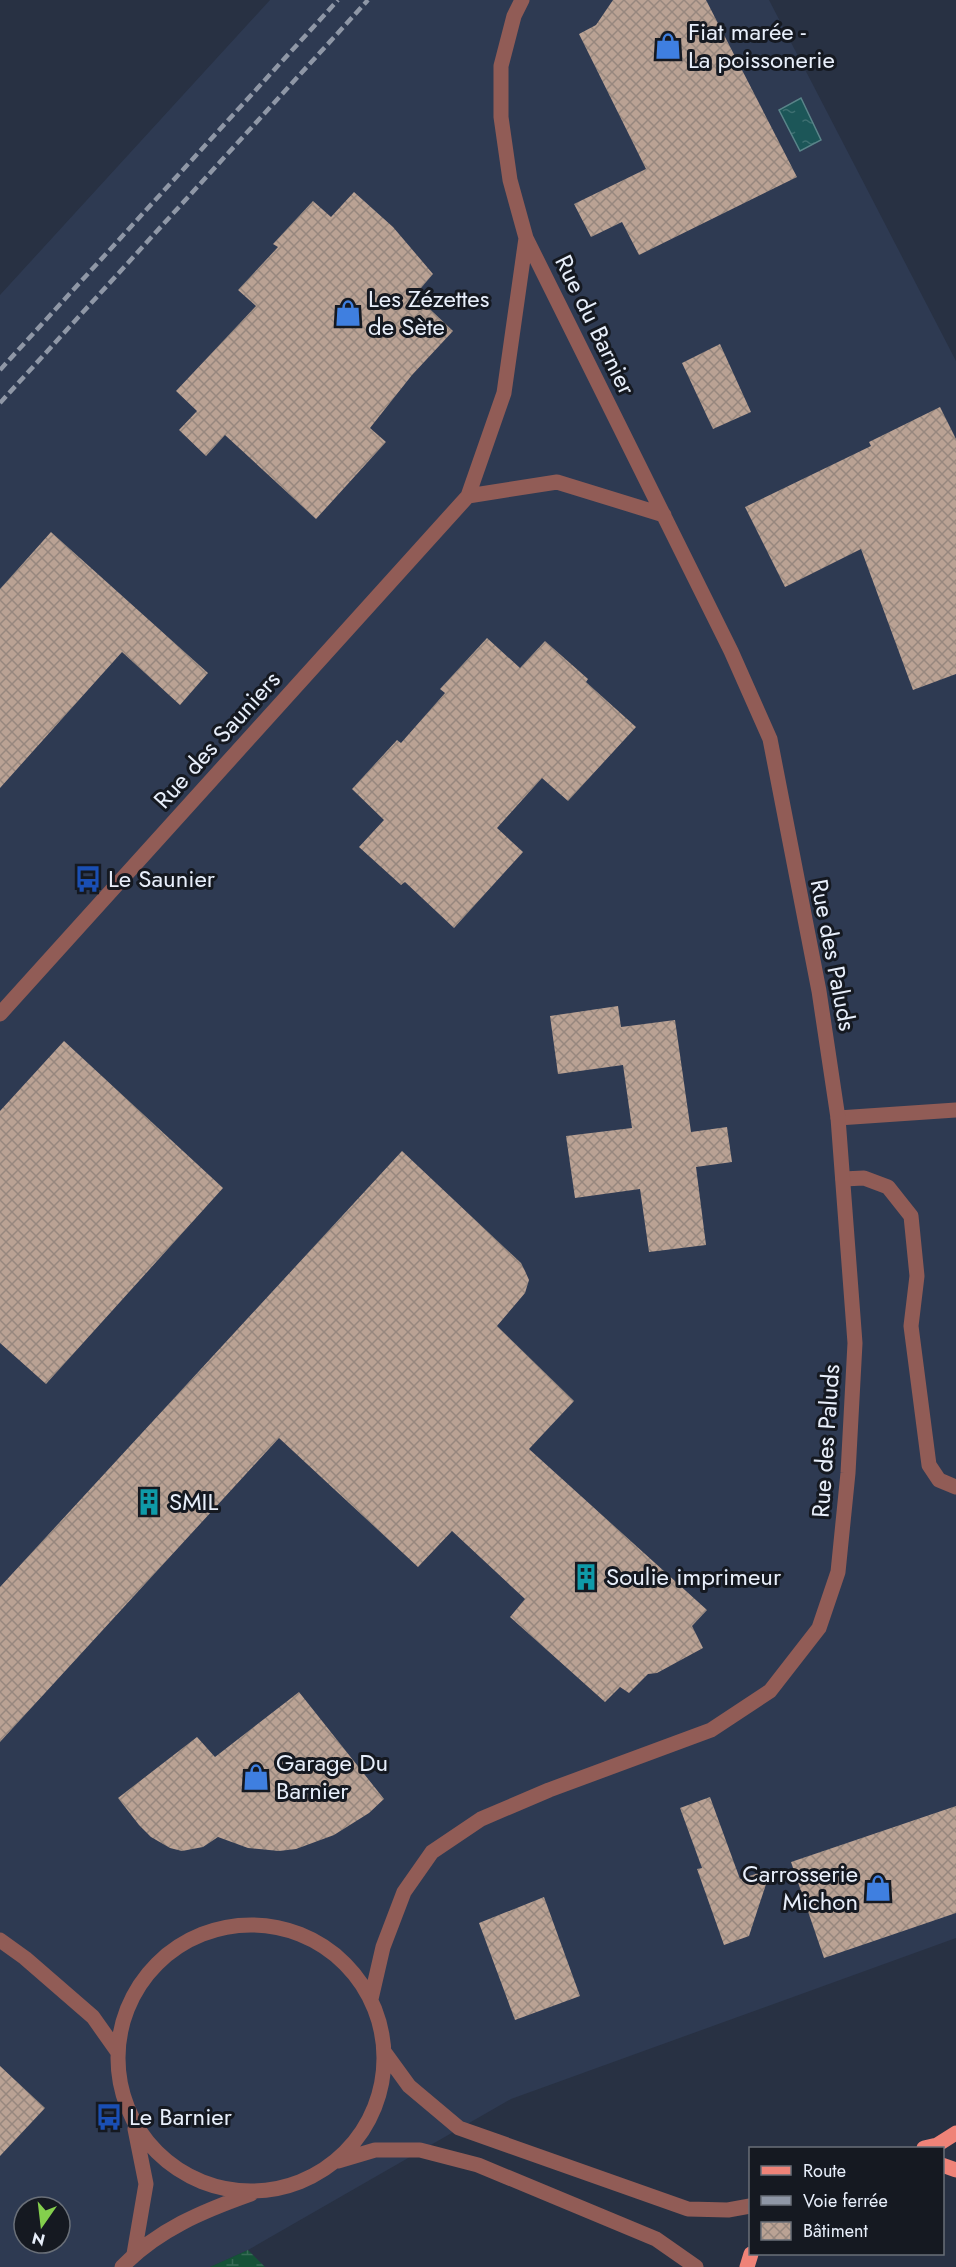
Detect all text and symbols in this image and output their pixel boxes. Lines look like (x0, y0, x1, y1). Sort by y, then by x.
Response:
place label: Fiat marée - La poissonerie (688, 14, 835, 77)
shop icon: Fiat marée - La poissonerie (653, 31, 683, 61)
street label: Rue du Barnier (546, 249, 645, 401)
place label: Les Zézettes de Sète (368, 281, 489, 344)
shop icon: Les Zézettes de Sète (333, 298, 363, 328)
street label: Rue des Sauniers (145, 663, 288, 816)
place label: Le Saunier (108, 861, 216, 896)
bus stop icon: Le Saunier (73, 864, 103, 894)
street label: Rue des Paluds (802, 876, 865, 1034)
street label: Rue des Paluds (803, 1363, 848, 1519)
place label: SMIL (169, 1484, 218, 1519)
building icon: SMIL (134, 1487, 164, 1517)
place label: Soulie imprimeur (606, 1559, 782, 1594)
building icon: Soulie imprimeur (571, 1562, 601, 1592)
place label: Garage Du Barnier (276, 1745, 388, 1808)
shop icon: Garage Du Barnier (241, 1762, 271, 1792)
place label: Carrosserie Michon (742, 1856, 858, 1919)
shop icon: Carrosserie Michon (863, 1873, 893, 1903)
place label: Le Barnier (129, 2099, 233, 2134)
bus stop icon: Le Barnier (94, 2102, 124, 2132)
legend (749, 2147, 944, 2255)
text: Route (803, 2158, 846, 2184)
text: Voie ferrée (803, 2188, 888, 2214)
north arrow (12, 2195, 72, 2255)
text: Bâtiment (803, 2218, 869, 2244)
text: N (30, 2226, 47, 2252)

